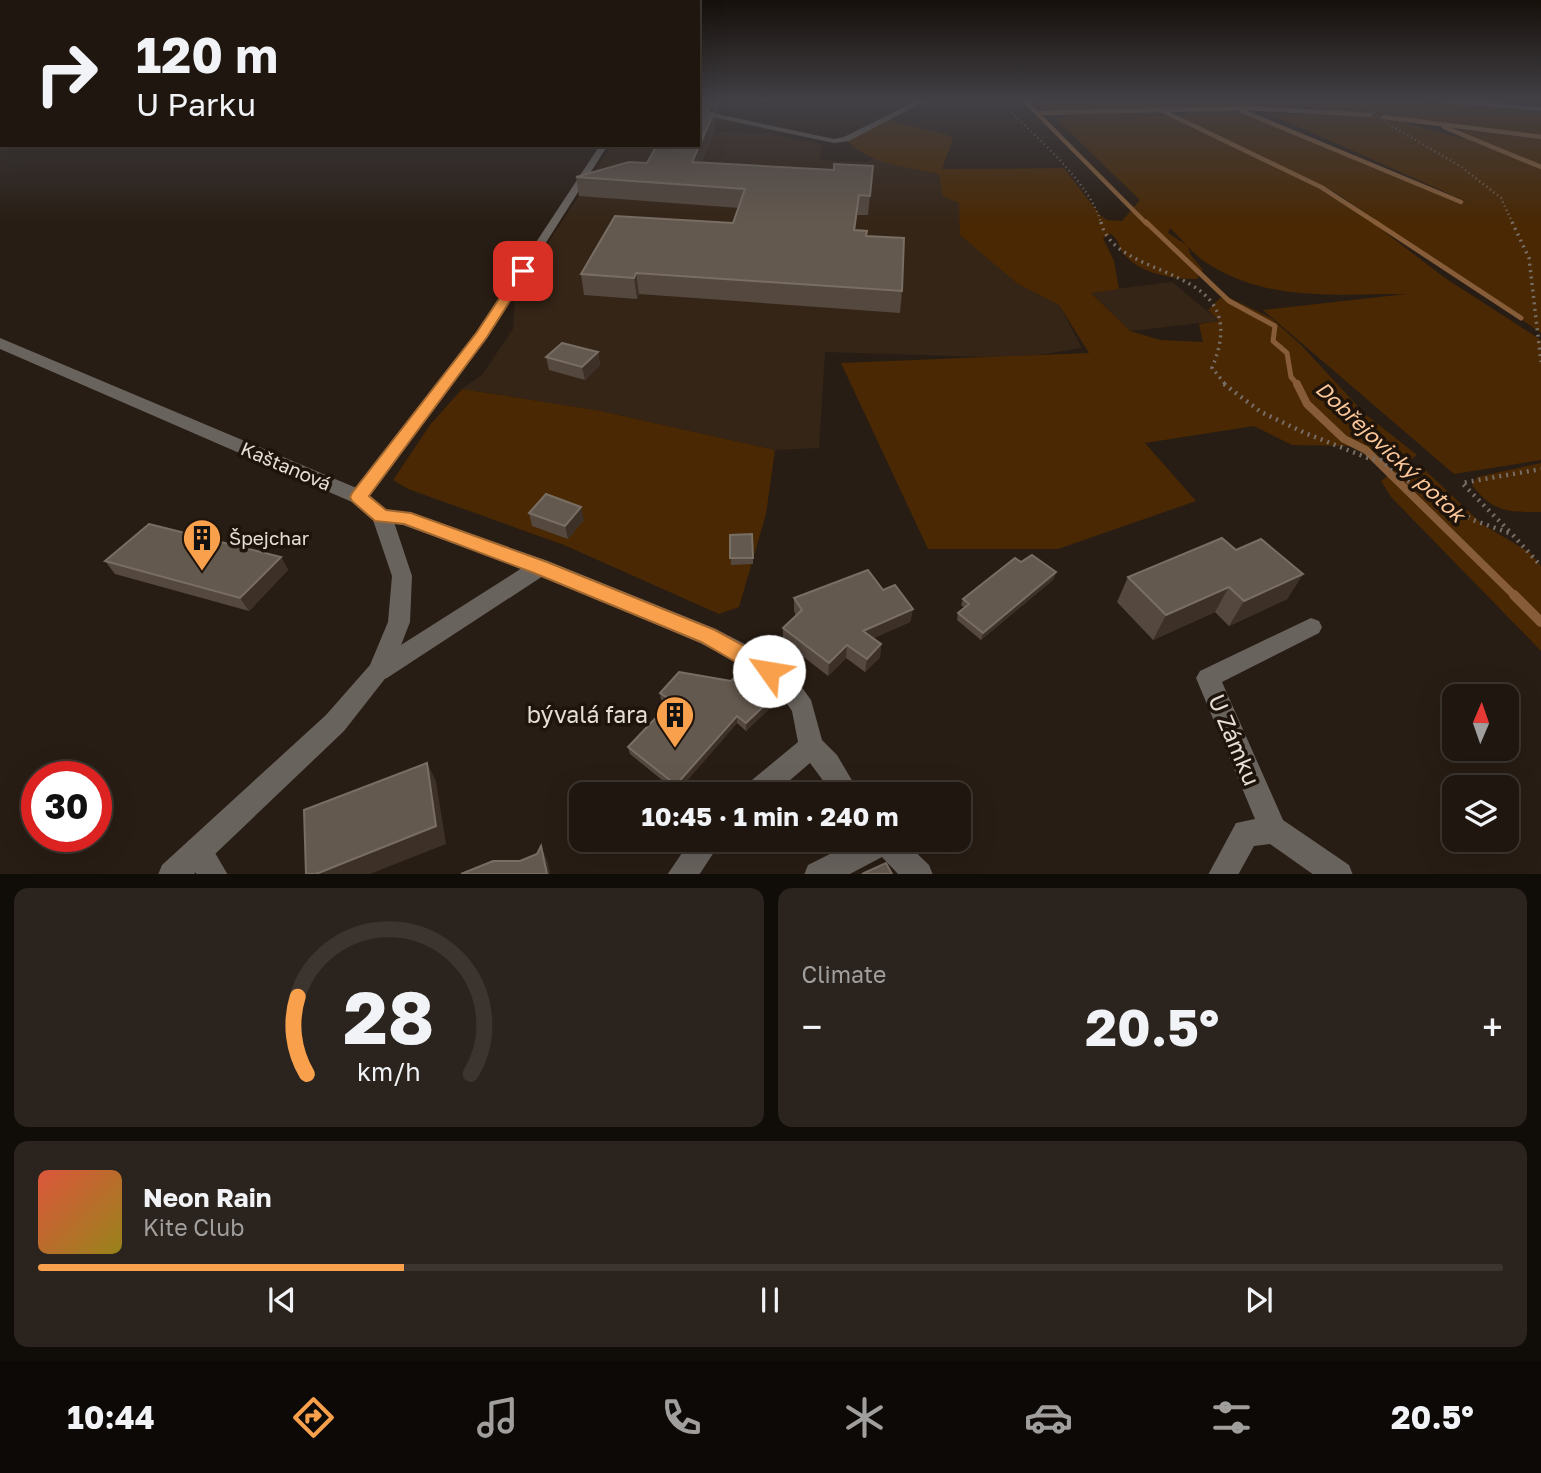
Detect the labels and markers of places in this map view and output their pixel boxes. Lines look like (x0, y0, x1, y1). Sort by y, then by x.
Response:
pin (493, 241, 553, 301)
building icon: Špejchar (181, 517, 223, 572)
place label: Špejchar (229, 526, 310, 549)
building icon: bývalá fara (654, 694, 696, 749)
place label: bývalá fara (527, 700, 648, 728)

